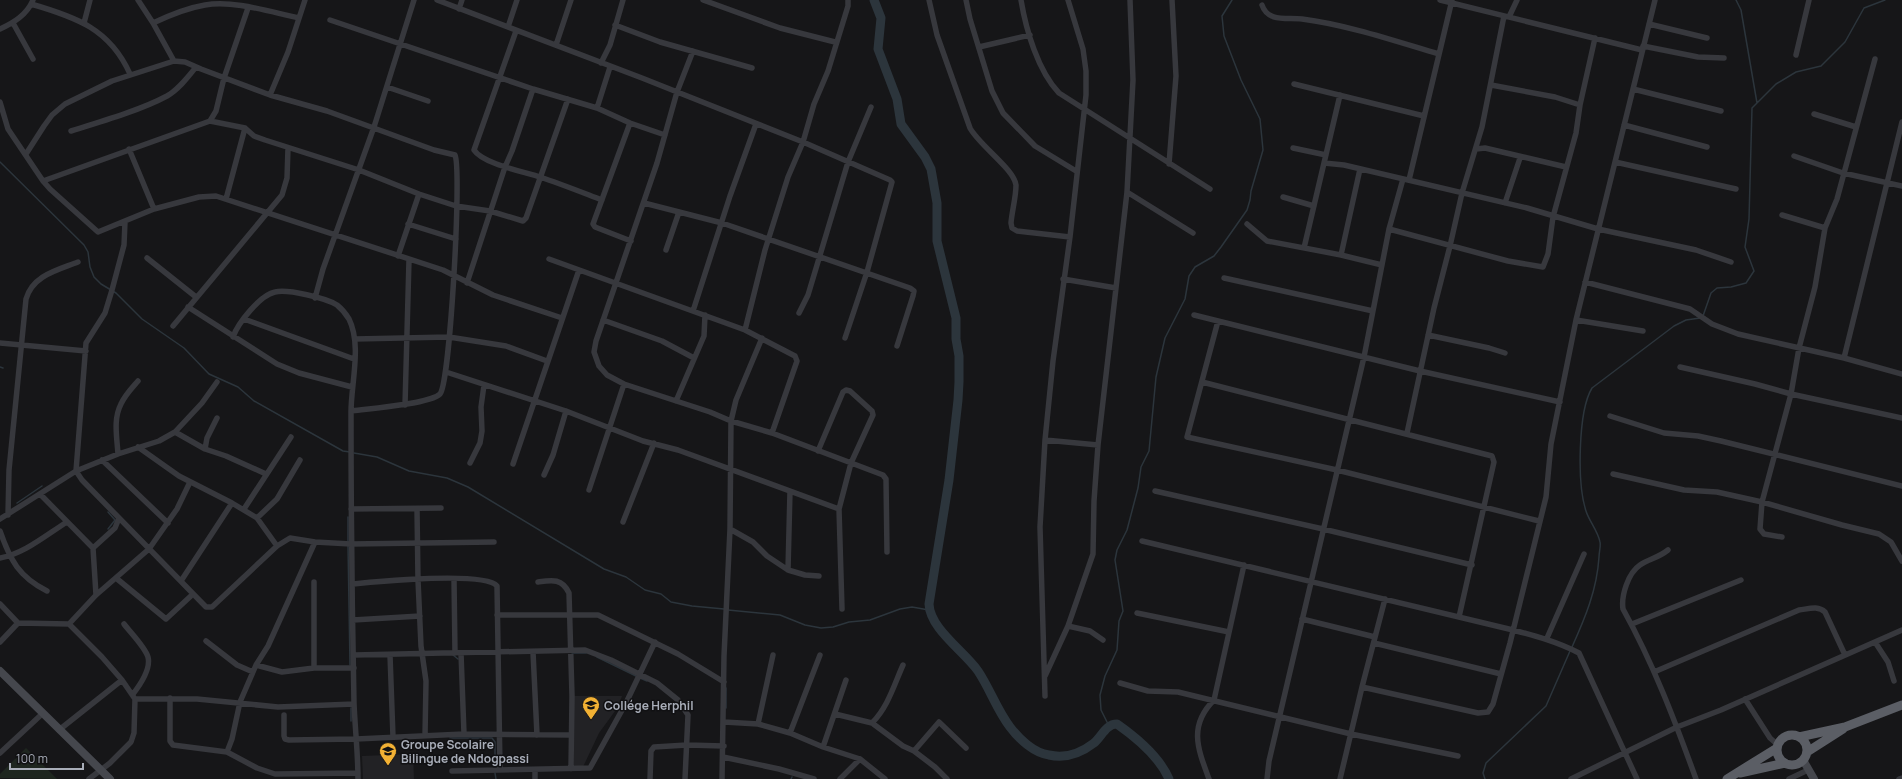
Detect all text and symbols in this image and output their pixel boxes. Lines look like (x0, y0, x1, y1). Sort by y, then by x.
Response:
school or university icon: Collége Herphil (581, 695, 601, 720)
place label: Collége Herphil (604, 697, 694, 714)
place label: Groupe Scolaire Bilingue de Ndogpassi (401, 736, 529, 767)
school or university icon: Groupe Scolaire Bilingue de Ndogpassi (378, 741, 398, 766)
scale bar (10, 745, 83, 771)
text: 100 m (16, 750, 48, 767)

